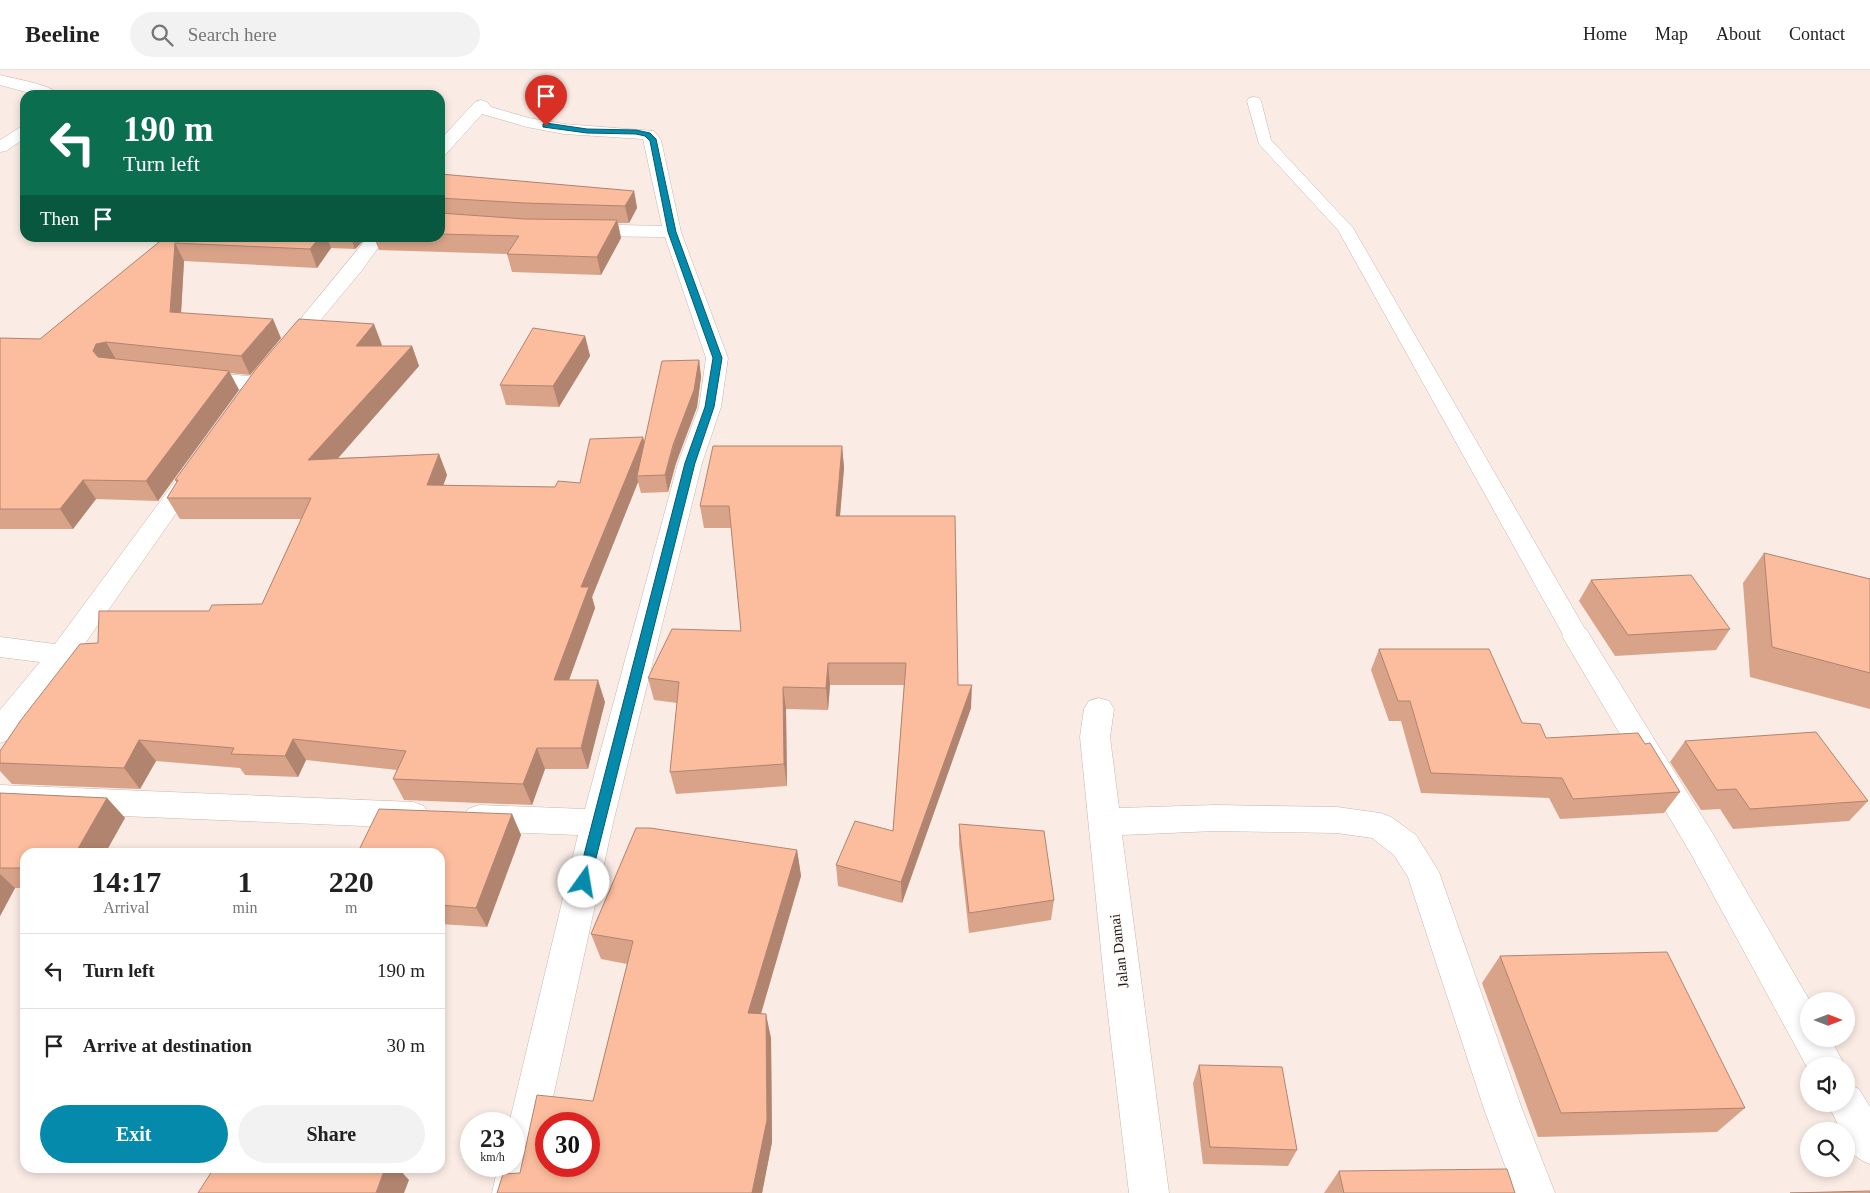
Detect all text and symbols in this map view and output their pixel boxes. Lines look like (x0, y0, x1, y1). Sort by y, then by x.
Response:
search box (130, 12, 480, 57)
text: Beeline (25, 21, 100, 47)
icon: search (148, 21, 176, 49)
text: Search here (188, 24, 277, 45)
text: Home (1583, 24, 1627, 44)
text: Map (1655, 24, 1688, 44)
text: About (1716, 24, 1761, 44)
text: Contact (1789, 24, 1845, 44)
pin (525, 75, 567, 126)
icon: arrive (532, 82, 560, 110)
icon: left (40, 110, 105, 175)
text: 190 m (123, 110, 213, 149)
text: Turn left (123, 151, 200, 176)
icon: arrive (89, 205, 117, 233)
text: Then (40, 208, 79, 229)
position arrow (557, 855, 609, 907)
text: 14:17 (91, 865, 161, 898)
text: 1 (237, 865, 252, 898)
text: 220 (329, 865, 374, 898)
text: Arrival (103, 899, 149, 916)
text: min (233, 899, 257, 916)
text: m (345, 899, 357, 916)
street label: Jalan Damai (1107, 913, 1131, 989)
icon: left (40, 957, 68, 985)
text: Turn left (83, 960, 155, 981)
text: 190 m (377, 960, 425, 981)
north arrow (1800, 992, 1855, 1048)
map controls (1800, 992, 1855, 1177)
icon: arrive (40, 1032, 68, 1060)
text: Arrive at destination (83, 1035, 252, 1056)
text: 30 m (386, 1035, 425, 1056)
button: sound (1800, 1057, 1855, 1112)
button: Exit (40, 1105, 228, 1163)
button: Share (238, 1105, 425, 1163)
speed limit sign: 30 (535, 1112, 600, 1177)
button: search (1800, 1122, 1855, 1177)
text: 23 (480, 1125, 505, 1152)
text: km/h (480, 1150, 505, 1164)

